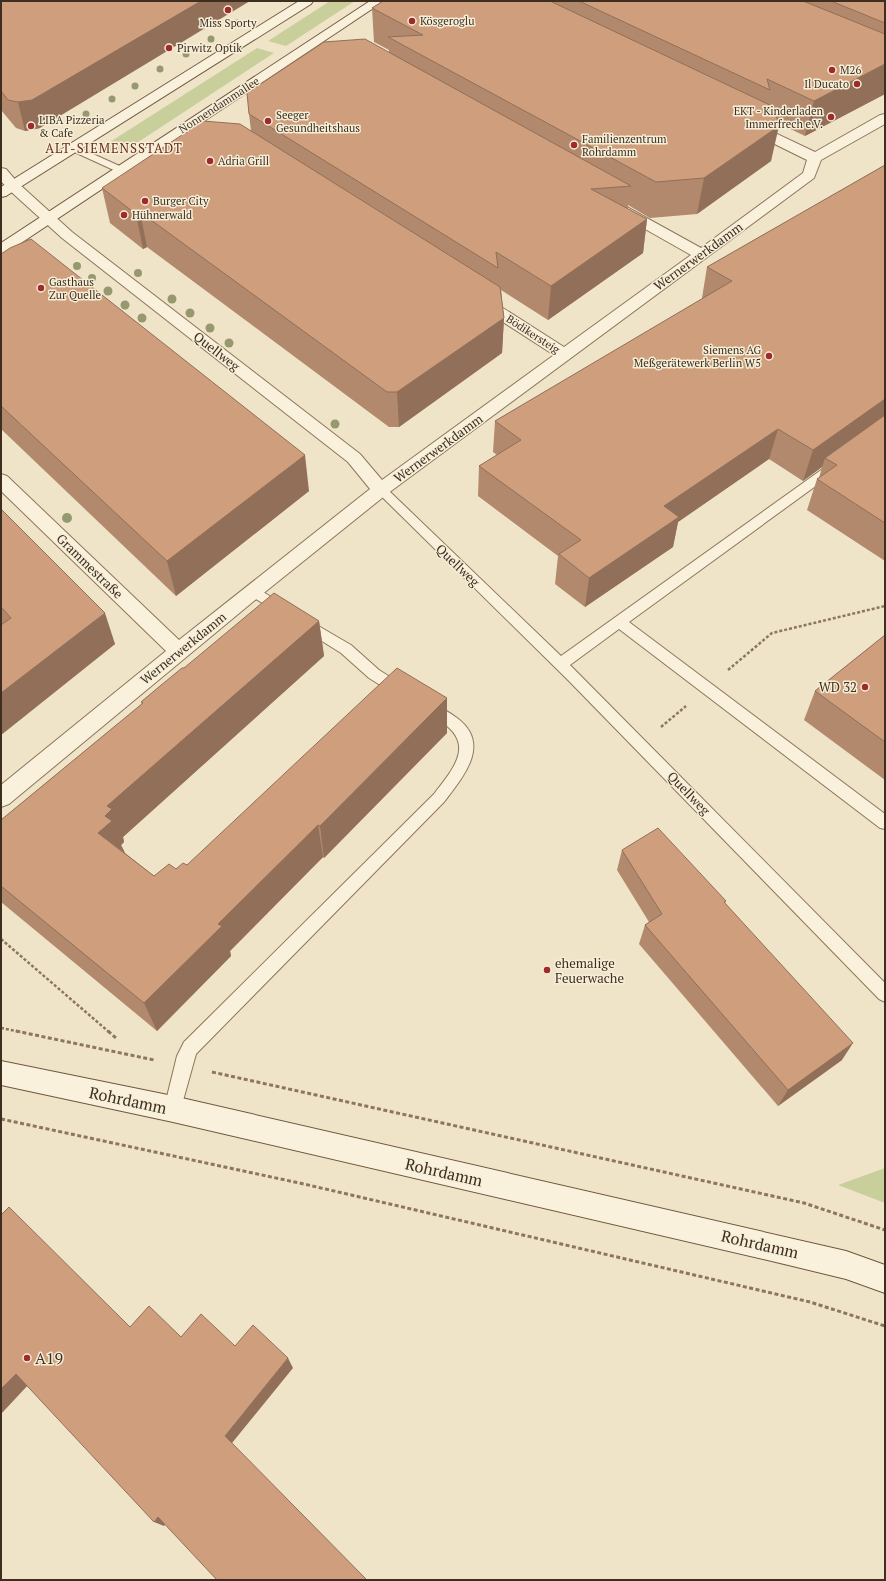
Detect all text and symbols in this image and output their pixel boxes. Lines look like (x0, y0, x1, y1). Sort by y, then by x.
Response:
marker: Miss Sporty (223, 5, 233, 15)
place label: Kösgeroglu (420, 14, 475, 28)
place label: Miss Sporty (199, 16, 257, 30)
marker: Kösgeroglu (407, 16, 417, 26)
place label: Pirwitz Optik (177, 41, 242, 55)
marker: Pirwitz Optik (164, 43, 174, 53)
place label: M26 (840, 63, 861, 77)
marker: M26 (827, 65, 837, 75)
street label: Nonnendammallee (176, 74, 262, 136)
place label: Il Ducato (804, 77, 849, 91)
marker: Il Ducato (852, 79, 862, 89)
place label: EKT - Kinderladen Immerfrech e.V. (734, 104, 823, 131)
place label: Seeger Gesundheitshaus (276, 108, 360, 135)
marker: EKT - Kinderladen Immerfrech e.V. (826, 112, 836, 122)
place label: LIBA Pizzeria & Cafe (39, 113, 105, 140)
marker: Seeger Gesundheitshaus (263, 116, 273, 126)
marker: LIBA Pizzeria & Cafe (26, 121, 36, 131)
place label: Familienzentrum Rohrdamm (582, 132, 667, 159)
district label: ALT-SIEMENSSTADT (45, 139, 183, 157)
marker: Familienzentrum Rohrdamm (569, 140, 579, 150)
place label: Adria Grill (218, 154, 269, 168)
marker: Adria Grill (205, 156, 215, 166)
place label: Burger City (153, 194, 209, 208)
marker: Burger City (140, 196, 150, 206)
place label: Hühnerwald (132, 208, 192, 222)
marker: Hühnerwald (119, 210, 129, 220)
street label: Wernerwerkdamm (650, 218, 746, 294)
place label: Gasthaus Zur Quelle (49, 275, 102, 302)
marker: Gasthaus Zur Quelle (36, 283, 46, 293)
street label: Bödikersteig (504, 312, 563, 357)
street label: Quellweg (190, 327, 244, 375)
place label: Siemens AG Meßgerätewerk Berlin W5 (634, 343, 761, 370)
marker: Siemens AG Meßgerätewerk Berlin W5 (764, 351, 774, 361)
street label: Wernerwerkdamm (390, 410, 486, 486)
street label: Grammestraße (53, 530, 127, 602)
street label: Quellweg (432, 540, 484, 590)
street label: Wernerwerkdamm (136, 608, 230, 688)
place label: WD 32 (819, 678, 857, 696)
marker: WD 32 (860, 682, 870, 692)
street label: Quellweg (664, 767, 714, 819)
place label: ehemalige Feuerwache (555, 954, 624, 987)
marker: ehemalige Feuerwache (542, 965, 552, 975)
street label: Rohrdamm (87, 1081, 169, 1119)
street label: Rohrdamm (403, 1152, 485, 1192)
street label: Rohrdamm (719, 1224, 801, 1264)
place label: A19 (35, 1347, 63, 1369)
marker: A19 (22, 1353, 32, 1363)

